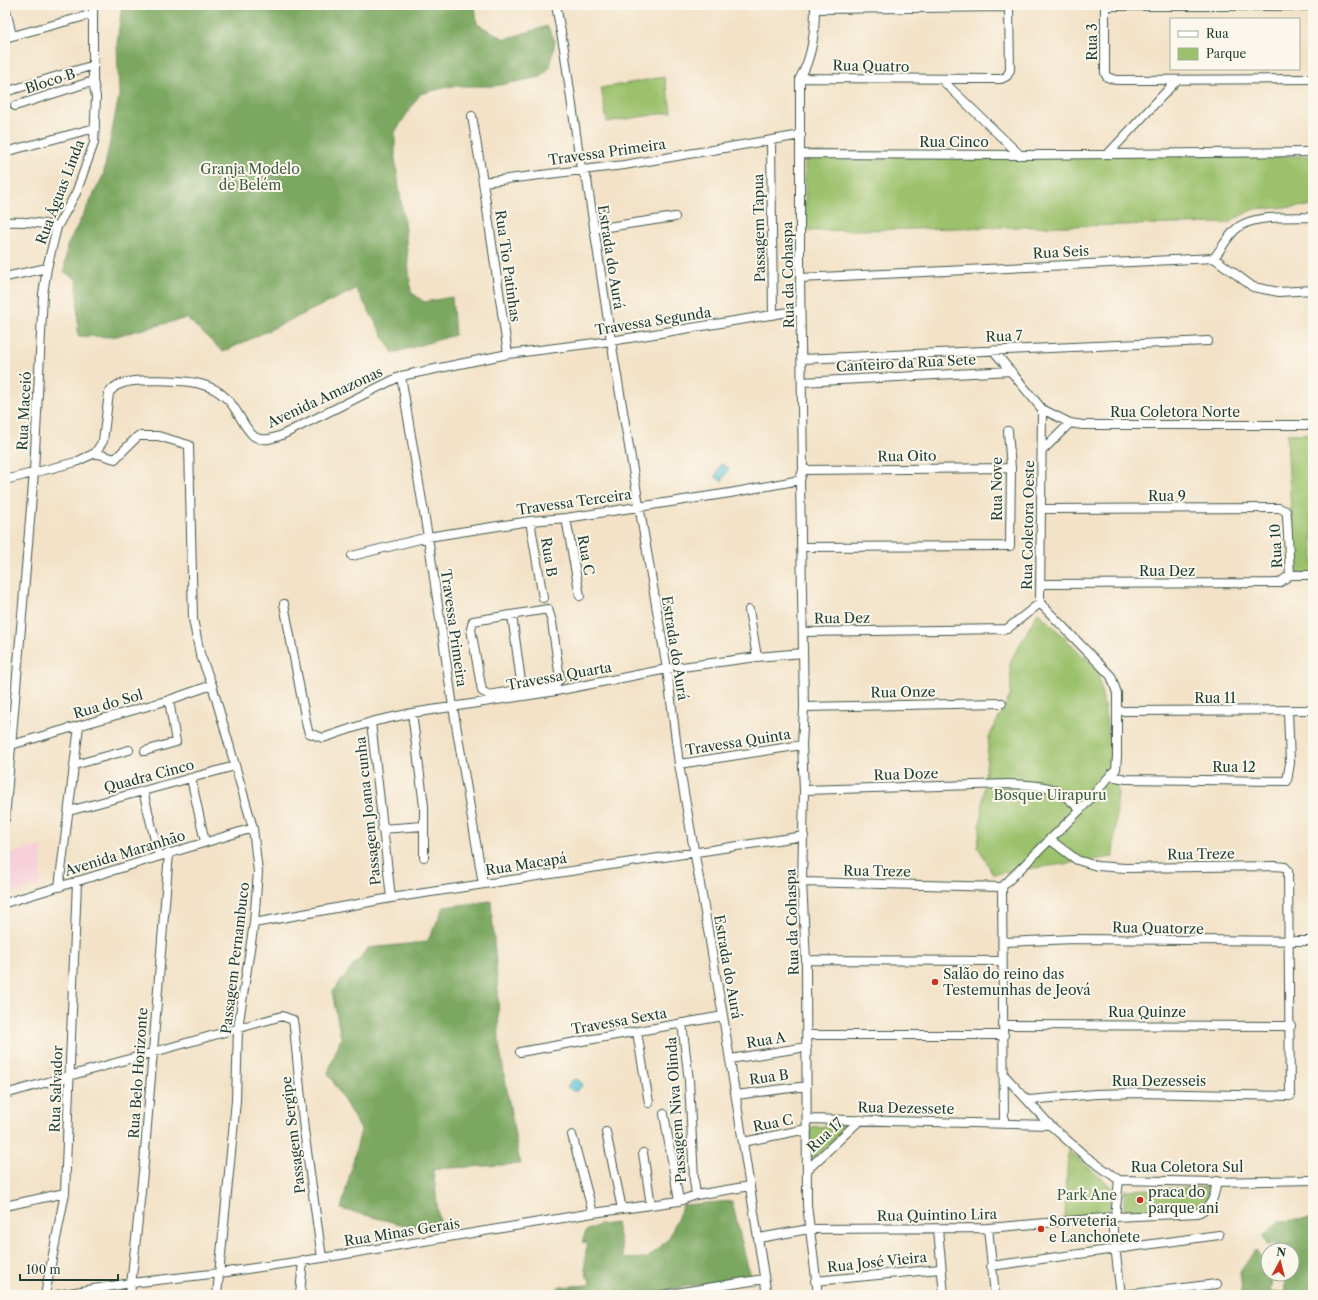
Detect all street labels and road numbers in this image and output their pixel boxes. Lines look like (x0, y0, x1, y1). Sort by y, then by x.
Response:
street label: Rua 3 (1083, 23, 1101, 61)
street label: Rua Quatro (832, 56, 910, 76)
street label: Bloco B (23, 64, 78, 98)
street label: Rua Cinco (919, 133, 989, 151)
street label: Travessa Primeira (547, 135, 667, 169)
street label: Rua Águas Linda (32, 136, 88, 247)
street label: Passagem Tapua (749, 173, 769, 283)
street label: Estrada do Aurá (594, 203, 628, 311)
street label: Rua Tio Patinhas (491, 209, 525, 323)
street label: Rua da Cohaspa (778, 221, 798, 329)
street label: Rua Seis (1032, 242, 1090, 262)
street label: Travessa Segunda (594, 303, 713, 339)
street label: Rua 7 (985, 326, 1023, 346)
street label: Canteiro da Rua Sete (835, 350, 977, 376)
street label: Avenida Amazonas (264, 362, 386, 432)
street label: Rua Maceió (13, 371, 35, 451)
street label: Rua Coletora Norte (1110, 403, 1240, 421)
street label: Rua Oito (877, 446, 937, 466)
street label: Rua Nove (988, 457, 1006, 521)
street label: Rua Coletora Oeste (1018, 460, 1038, 590)
street label: Travessa Terceira (515, 485, 633, 519)
street label: Rua 9 (1148, 487, 1186, 505)
street label: Rua 10 (1266, 523, 1286, 569)
street label: Rua C (574, 533, 598, 577)
street label: Rua B (537, 536, 561, 578)
street label: Rua Dez (1139, 562, 1195, 580)
street label: Travessa Primeira (437, 568, 471, 688)
street label: Estrada do Aurá (658, 594, 692, 702)
street label: Rua Dez (814, 609, 870, 627)
street label: Travessa Quarta (505, 658, 614, 694)
street label: Rua Onze (870, 682, 936, 702)
street label: Rua do Sol (71, 685, 145, 723)
street label: Rua 11 (1194, 689, 1236, 707)
street label: Travessa Quinta (684, 725, 792, 759)
street label: Passagem Joana cunha (351, 735, 385, 886)
street label: Quadra Cinco (102, 755, 196, 797)
street label: Rua 12 (1212, 758, 1256, 776)
street label: Rua Doze (873, 764, 939, 784)
street label: Avenida Maranhão (62, 826, 187, 880)
street label: Rua Treze (1167, 844, 1235, 864)
street label: Rua Macapá (484, 849, 568, 879)
street label: Rua Treze (843, 861, 911, 881)
street label: Rua da Cohaspa (781, 868, 803, 976)
street label: Passagem Pernambuco (217, 881, 253, 1035)
street label: Estrada do Aurá (710, 913, 746, 1021)
street label: Rua Quatorze (1112, 918, 1204, 938)
street label: Rua Quinze (1108, 1003, 1186, 1021)
street label: Travessa Sexta (570, 1004, 669, 1038)
street label: Rua Belo Horizonte (124, 1007, 152, 1139)
street label: Rua A (745, 1028, 788, 1052)
street label: Passagem Niva Olinda (662, 1036, 690, 1184)
street label: Rua Salvador (45, 1045, 67, 1133)
street label: Rua B (748, 1065, 790, 1089)
street label: Rua Dezesseis (1112, 1072, 1206, 1090)
street label: Passagem Sergipe (277, 1075, 309, 1195)
street label: Rua Dezessete (857, 1098, 955, 1118)
street label: Rua C (751, 1110, 795, 1136)
street label: Rua 17 (803, 1114, 847, 1156)
street label: Rua Coletora Sul (1131, 1158, 1243, 1176)
street label: Rua Quintino Lira (877, 1205, 998, 1225)
street label: Rua Minas Gerais (343, 1214, 461, 1250)
street label: Rua José Vieira (826, 1248, 928, 1276)

